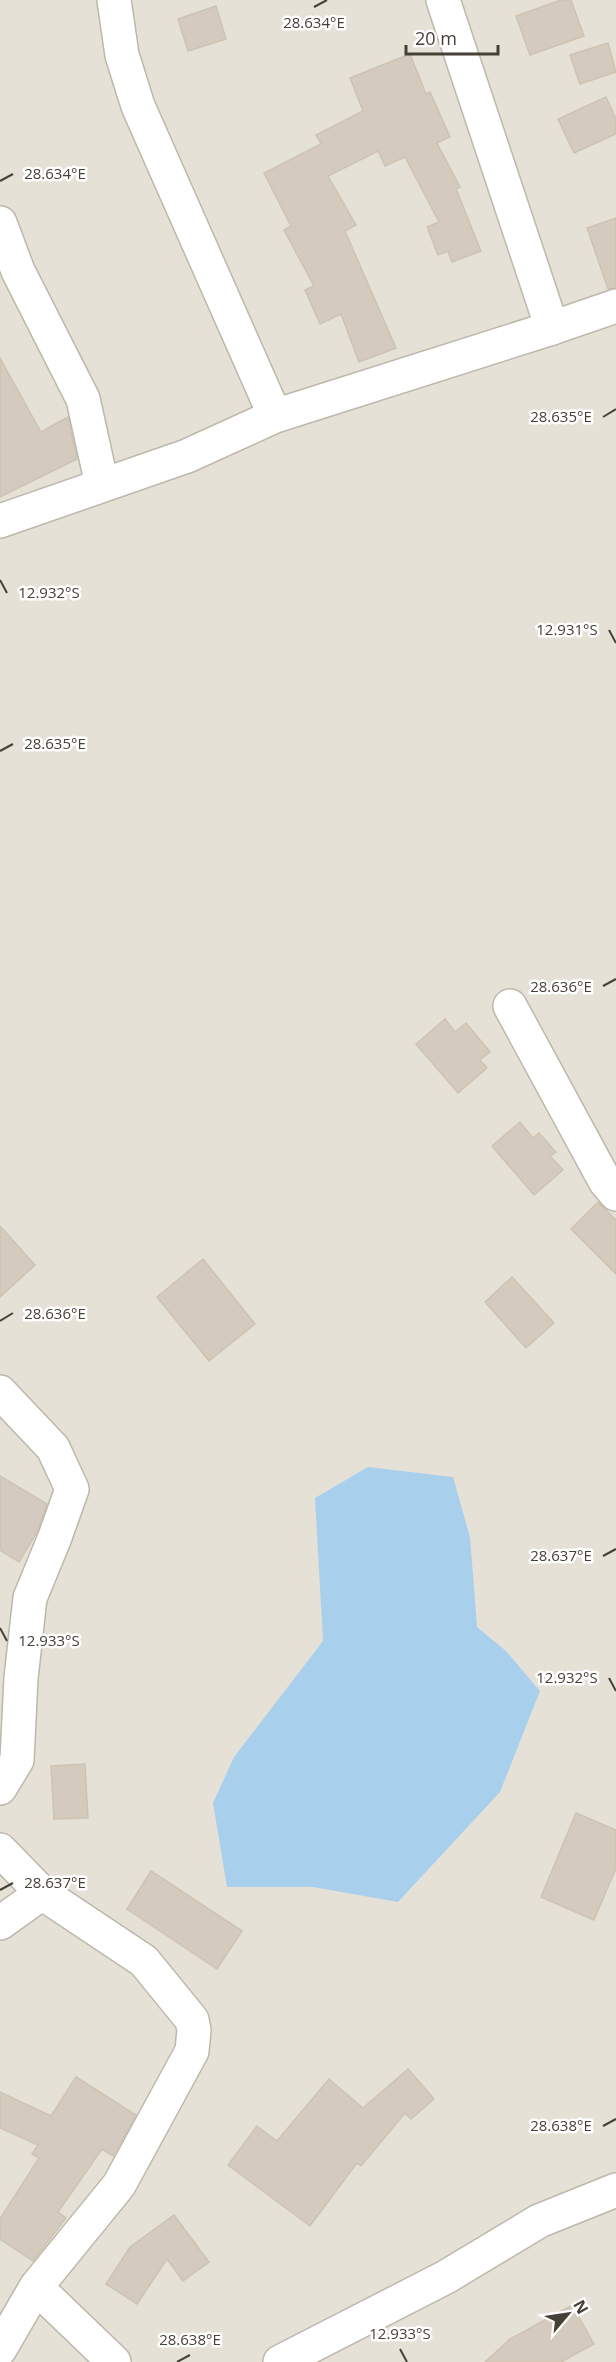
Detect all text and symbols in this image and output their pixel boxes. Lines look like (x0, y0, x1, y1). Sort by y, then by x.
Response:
text: 28.634°E (283, 12, 345, 32)
scale bar (406, 18, 498, 56)
text: 20 m (415, 26, 457, 50)
text: 28.634°E (24, 163, 86, 183)
text: 28.635°E (530, 406, 592, 426)
text: 12.932°S (18, 582, 80, 602)
text: 12.931°S (536, 619, 598, 639)
text: 28.635°E (24, 733, 86, 753)
text: 28.636°E (530, 976, 592, 996)
text: 28.636°E (24, 1303, 86, 1323)
text: 28.637°E (530, 1545, 592, 1565)
text: 12.933°S (18, 1630, 80, 1650)
text: 12.932°S (536, 1667, 598, 1687)
text: 28.637°E (24, 1872, 86, 1892)
text: 28.638°E (530, 2115, 592, 2135)
north arrow (538, 2284, 598, 2344)
text: N (568, 2296, 594, 2318)
text: 12.933°S (369, 2323, 431, 2343)
text: 28.638°E (159, 2329, 221, 2349)

